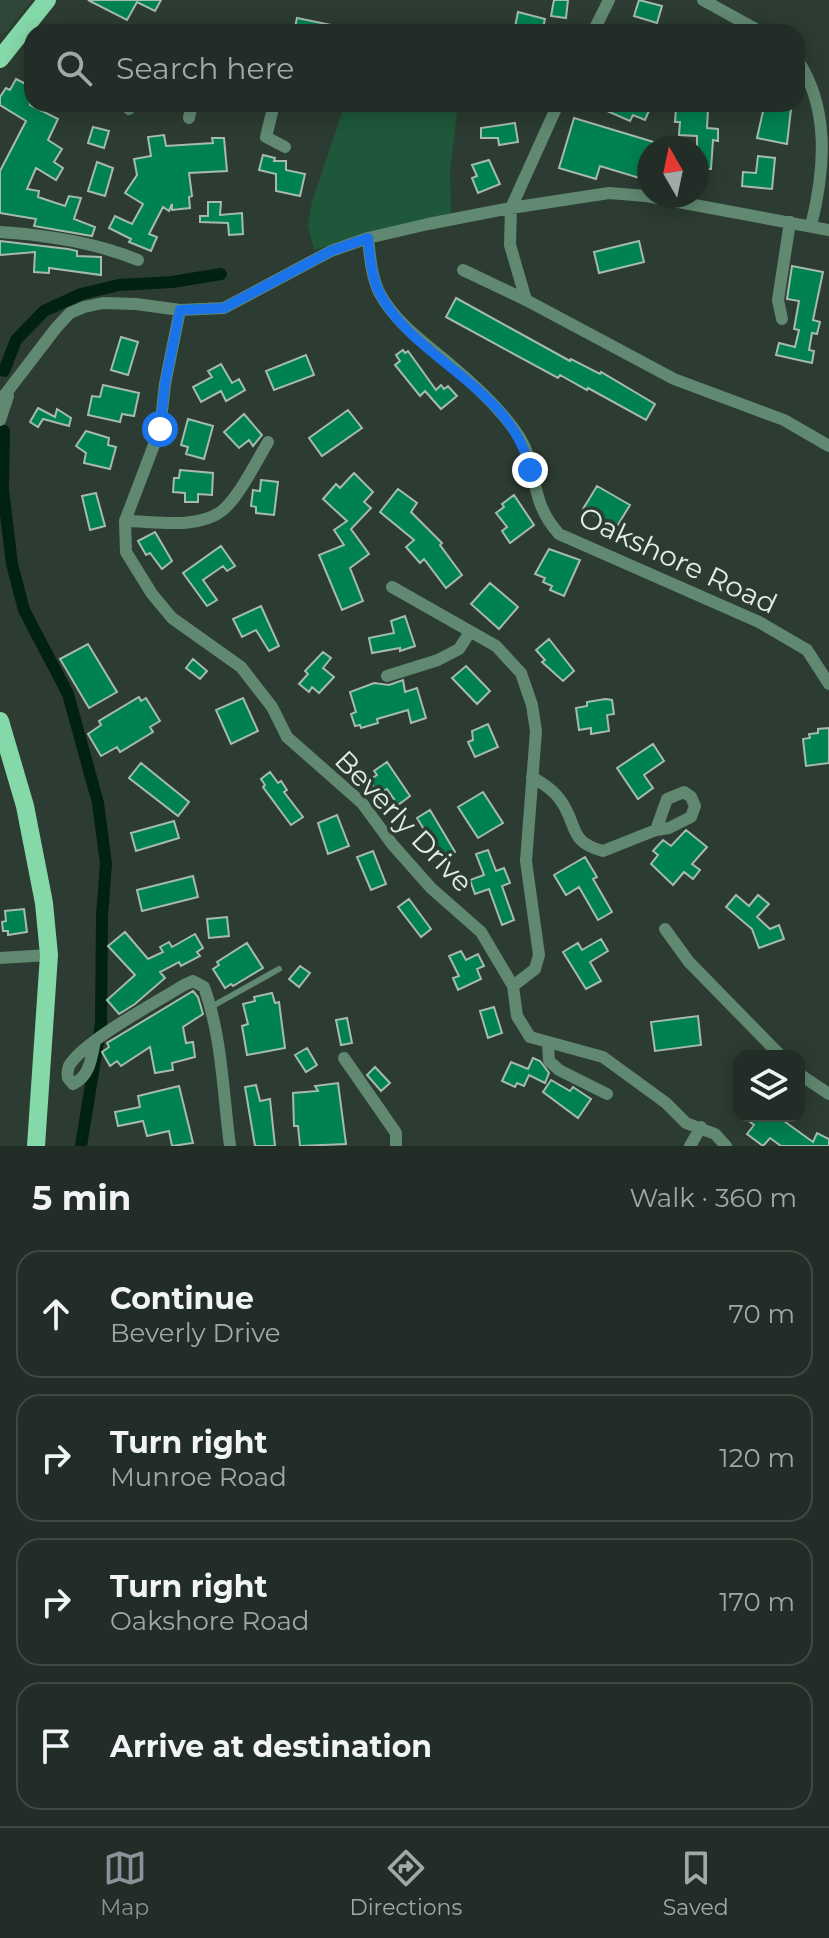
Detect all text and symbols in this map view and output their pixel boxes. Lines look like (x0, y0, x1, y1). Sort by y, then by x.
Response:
search box (24, 24, 805, 112)
icon: search (52, 46, 96, 90)
text: Search here (116, 50, 294, 87)
north arrow (637, 136, 709, 208)
route start (142, 411, 178, 447)
route end (512, 452, 548, 488)
street label: Oakshore Road (573, 499, 783, 621)
street label: Beverly Drive (328, 743, 480, 899)
map controls (733, 1050, 805, 1122)
button: layers (733, 1050, 805, 1122)
text: 5 min (32, 1177, 131, 1219)
text: Walk · 360 m (629, 1182, 797, 1214)
text: Continue (110, 1280, 254, 1317)
icon: ahead (34, 1292, 78, 1336)
text: 70 m (729, 1298, 795, 1330)
text: Beverly Drive (110, 1317, 281, 1349)
text: Turn right (110, 1424, 267, 1461)
icon: right (34, 1436, 78, 1480)
text: 120 m (719, 1442, 795, 1474)
text: Munroe Road (110, 1461, 287, 1493)
text: Turn right (110, 1568, 267, 1605)
icon: right (34, 1580, 78, 1624)
text: 170 m (719, 1586, 795, 1618)
text: Oakshore Road (110, 1605, 309, 1637)
icon: arrive (34, 1724, 78, 1768)
text: Arrive at destination (110, 1728, 432, 1765)
tab: Map (100, 1846, 149, 1921)
tab: Directions (350, 1846, 462, 1921)
tab: Saved (663, 1846, 729, 1921)

